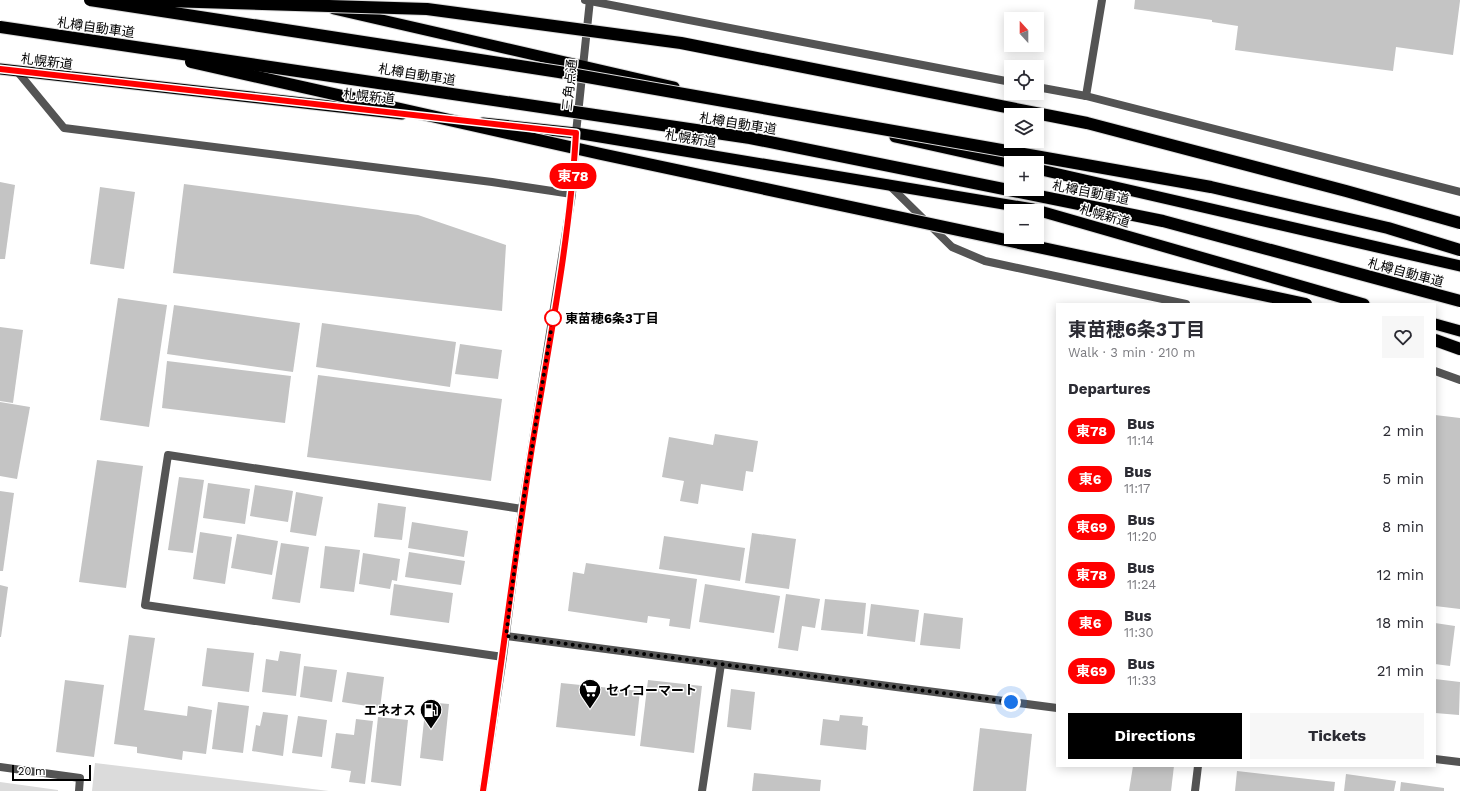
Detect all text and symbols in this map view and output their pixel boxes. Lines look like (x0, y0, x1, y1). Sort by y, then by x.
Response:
north arrow (1004, 12, 1044, 52)
map controls (1004, 12, 1044, 244)
street label: 札樽自動車道 (56, 15, 136, 40)
street label: 札幌新道 (20, 51, 74, 72)
street label: 三角点通 (559, 58, 580, 112)
button: locate (1004, 60, 1044, 100)
street label: 札樽自動車道 (377, 61, 457, 88)
street label: 札幌新道 (342, 86, 396, 107)
button: layers (1004, 108, 1044, 148)
street label: 札樽自動車道 (698, 110, 778, 137)
street label: 札幌新道 (664, 127, 718, 150)
button: + (1004, 156, 1044, 196)
line badge: 東78 (550, 163, 596, 189)
text: 東78 (557, 168, 589, 184)
street label: 札樽自動車道 (1051, 178, 1131, 207)
street label: 札幌新道 (1078, 201, 1132, 230)
button: − (1004, 204, 1044, 244)
street label: 札樽自動車道 (1366, 255, 1445, 290)
marker: 東苗穂6条3丁目 (544, 309, 562, 327)
place label: 東苗穂6条3丁目 (565, 311, 659, 326)
button: heart (1382, 316, 1424, 358)
text: 東苗穂6条3丁目 (1068, 318, 1205, 341)
text: Walk · 3 min · 210 m (1068, 345, 1195, 360)
text: Departures (1068, 380, 1151, 398)
text: Bus (1127, 415, 1155, 433)
text: 2 min (1383, 422, 1424, 440)
text: 東78 (1076, 423, 1107, 439)
text: 11:14 (1127, 433, 1154, 448)
text: Bus (1124, 463, 1152, 481)
text: 5 min (1383, 470, 1424, 488)
text: 東6 (1079, 471, 1101, 487)
text: 11:17 (1124, 481, 1150, 496)
text: Bus (1127, 511, 1155, 529)
text: 8 min (1382, 518, 1424, 536)
text: 東69 (1076, 519, 1107, 535)
text: 11:20 (1127, 529, 1157, 544)
text: Bus (1127, 559, 1155, 577)
text: 12 min (1377, 566, 1424, 584)
text: 東78 (1076, 567, 1107, 583)
text: 11:24 (1127, 577, 1156, 592)
text: Bus (1124, 607, 1152, 625)
text: 18 min (1376, 614, 1424, 632)
text: 東6 (1079, 615, 1101, 631)
text: 11:30 (1124, 625, 1154, 640)
text: Bus (1127, 655, 1155, 673)
text: 21 min (1377, 662, 1424, 680)
text: 東69 (1076, 663, 1107, 679)
text: 11:33 (1127, 673, 1156, 688)
supermarket icon: セイコーマート (577, 677, 603, 710)
place label: セイコーマート (606, 683, 697, 698)
your location (1001, 692, 1021, 712)
fuel station icon: エネオス (418, 697, 444, 730)
place label: エネオス (364, 703, 416, 718)
button: Directions (1068, 713, 1242, 759)
button: Tickets (1250, 713, 1424, 759)
scale bar (12, 763, 91, 782)
text: 20 m (18, 765, 46, 778)

